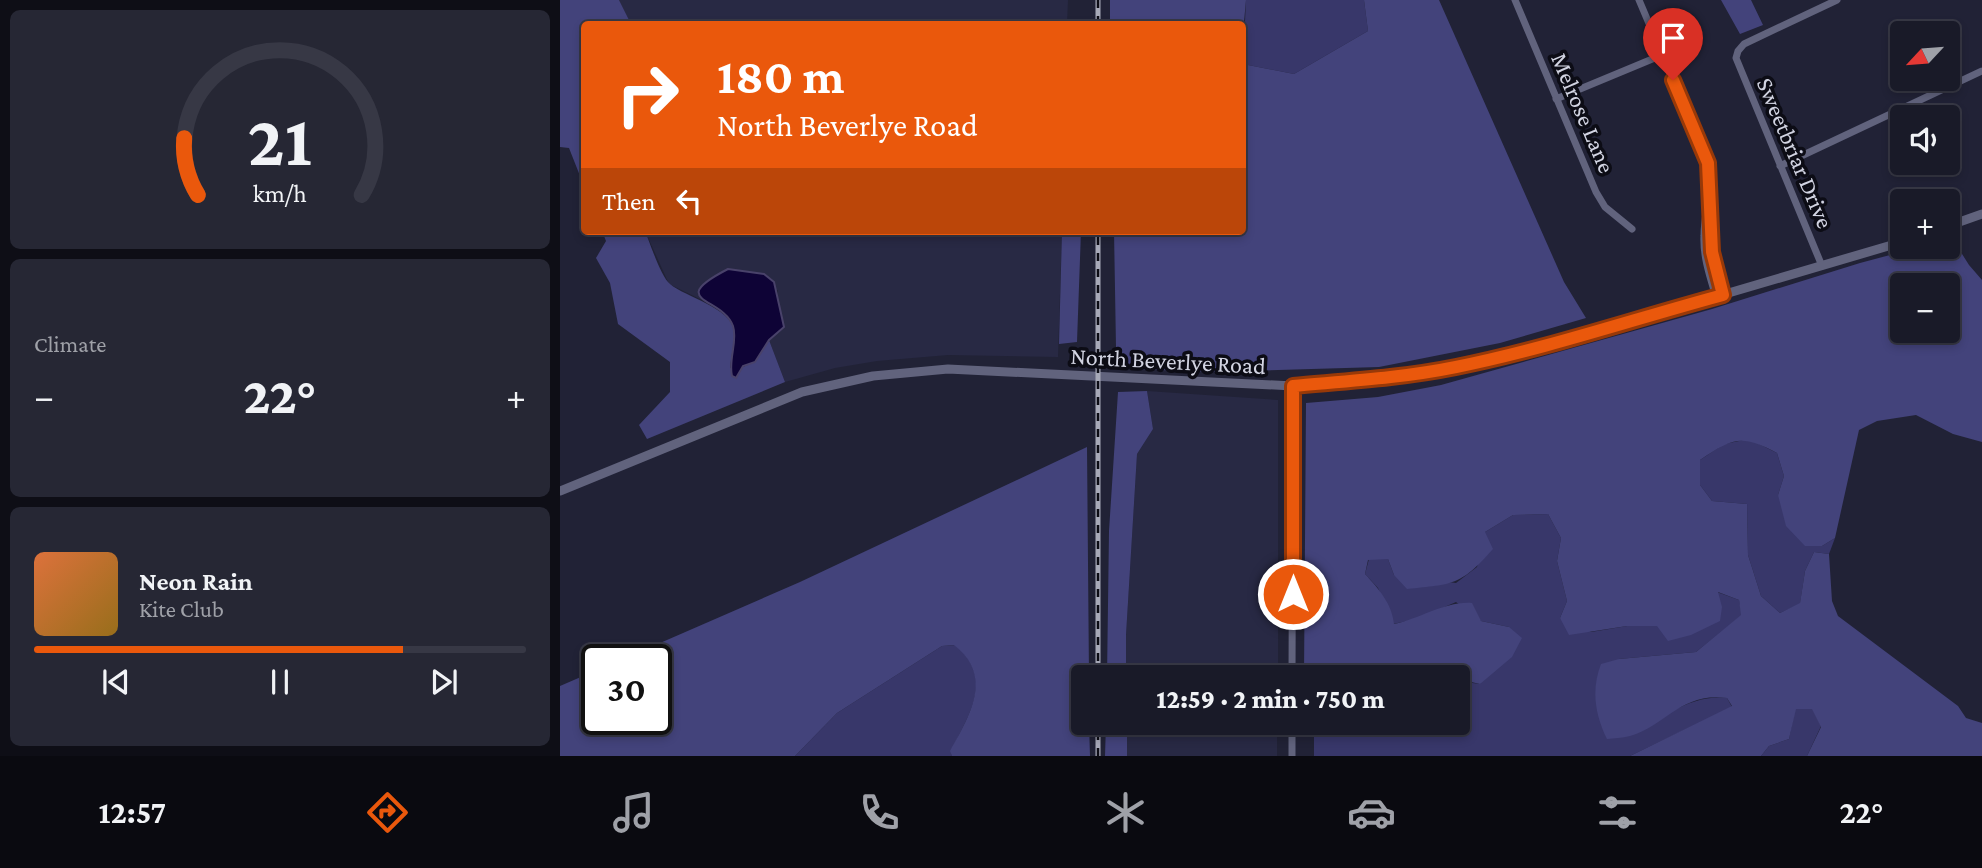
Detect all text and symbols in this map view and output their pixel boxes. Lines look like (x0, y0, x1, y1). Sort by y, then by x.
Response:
pin (1643, 8, 1703, 80)
icon: arrive (1654, 19, 1692, 57)
north arrow (1890, 21, 1960, 91)
map controls (1890, 21, 1960, 343)
icon: right (602, 49, 693, 140)
text: 180 m (717, 49, 845, 104)
street label: Melrose Lane (1546, 49, 1621, 177)
street label: Sweetbriar Drive (1752, 73, 1839, 232)
text: 21 (248, 101, 312, 182)
button: sound (1890, 105, 1960, 175)
text: North Beverlye Road (717, 107, 978, 143)
text: km/h (253, 180, 307, 207)
icon: left (670, 182, 708, 220)
text: Then (602, 187, 656, 216)
button: + (1890, 189, 1960, 259)
button: − (1890, 273, 1960, 343)
text: Climate (34, 331, 106, 357)
street label: North Beverlye Road (1070, 342, 1267, 379)
text: 22° (243, 366, 317, 424)
text: − (34, 375, 54, 417)
text: + (506, 375, 526, 417)
position arrow (1256, 557, 1330, 631)
text: Neon Rain (139, 567, 253, 596)
text: Kite Club (139, 596, 224, 622)
speed limit sign: 30 (581, 644, 672, 735)
icon: previous (97, 663, 135, 701)
icon: pause (261, 663, 299, 701)
icon: next (425, 663, 463, 701)
text: 12:59 · 2 min · 750 m (1156, 685, 1385, 714)
icon: directions (363, 788, 412, 837)
icon: music (609, 788, 658, 837)
icon: phone (855, 788, 904, 837)
icon: climate (1101, 788, 1150, 837)
icon: car (1347, 788, 1396, 837)
icon: filters (1593, 788, 1642, 837)
text: 12:57 (99, 794, 166, 830)
text: 22° (1839, 794, 1883, 830)

